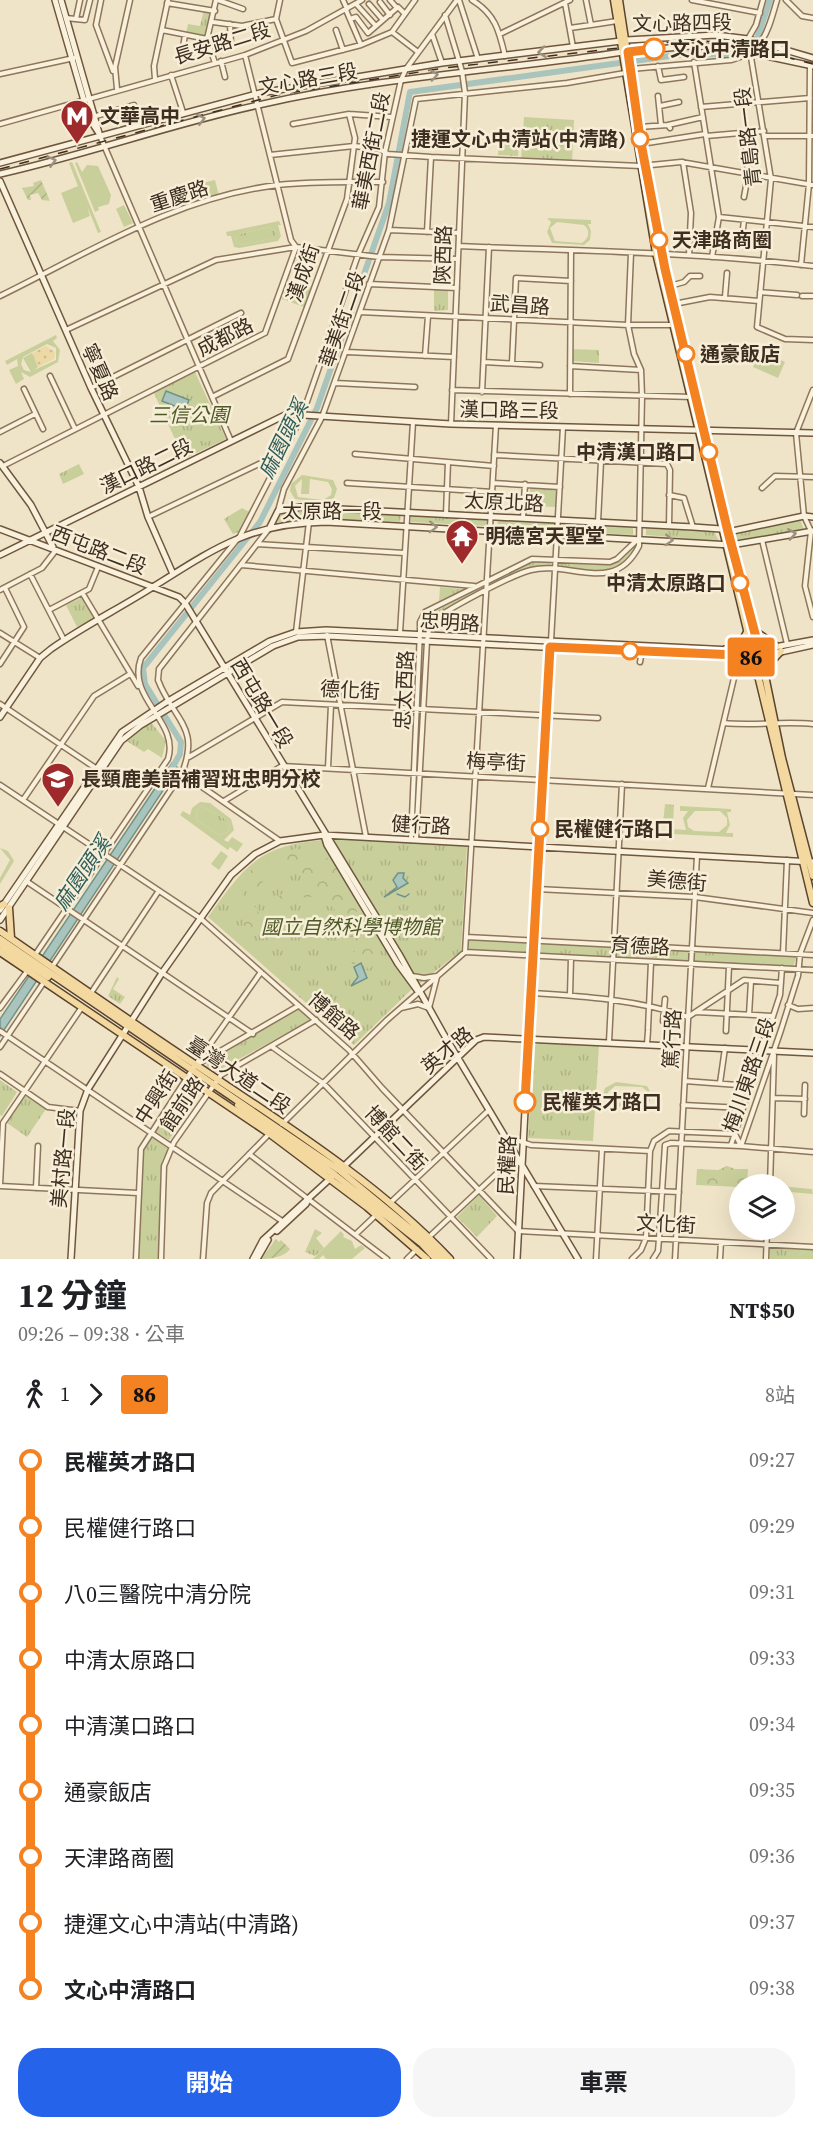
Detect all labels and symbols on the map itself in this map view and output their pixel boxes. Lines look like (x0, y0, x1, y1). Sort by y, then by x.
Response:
street label: 文心路四段 (632, 8, 732, 38)
street label: 長安路二段 (170, 15, 274, 71)
place label: 文心中清路口 (670, 35, 790, 63)
marker: 文心中清路口 (643, 38, 665, 60)
one-way arrow (538, 45, 547, 57)
street label: 文心路三段 (256, 57, 360, 101)
one-way arrow (429, 69, 438, 81)
street label: 青島路一段 (728, 86, 768, 188)
street label: 華美西街二段 (346, 89, 396, 213)
metro station icon: 文華高中 (59, 98, 95, 145)
place label: 文華高中 (100, 102, 180, 130)
one-way arrow (196, 114, 206, 127)
place label: 捷運文心中清站(中清路) (411, 125, 626, 153)
marker: 捷運文心中清站(中清路) (631, 130, 649, 148)
one-way arrow (47, 155, 57, 168)
street label: 重慶路 (146, 173, 212, 219)
street label: 陝西路 (428, 225, 458, 285)
place label: 天津路商圈 (672, 226, 772, 254)
marker: 天津路商圈 (650, 231, 668, 249)
street label: 漢成街 (280, 240, 326, 306)
street label: 華美街二段 (312, 267, 372, 371)
street label: 武昌路 (489, 289, 551, 321)
street label: 成都路 (192, 311, 258, 363)
street label: 寧夏路 (75, 339, 125, 405)
place label: 通豪飯店 (700, 340, 780, 368)
marker: 通豪飯店 (677, 345, 695, 363)
water label: 麻園頭溪 (252, 392, 316, 483)
street label: 漢口路三段 (459, 395, 559, 425)
park label: 三信公園 (149, 401, 232, 429)
street label: 漢口路二段 (95, 431, 197, 501)
place label: 中清漢口路口 (576, 438, 696, 466)
marker: 中清漢口路口 (700, 443, 718, 461)
street label: 太原北路 (463, 486, 545, 518)
street label: 太原路一段 (282, 497, 382, 525)
temple icon: 明德宮天聖堂 (444, 518, 480, 565)
street label: 西屯路二段 (47, 519, 151, 581)
one-way arrow (428, 521, 437, 534)
place label: 明德宮天聖堂 (485, 522, 605, 550)
one-way arrow (787, 529, 796, 541)
one-way arrow (665, 534, 674, 547)
place label: 中清太原路口 (606, 569, 726, 597)
marker: 中清太原路口 (731, 574, 749, 592)
street label: 忠明路 (419, 606, 481, 638)
line badge: 86 (724, 638, 778, 676)
unlabelled marker (621, 642, 639, 660)
street label: 忠太西路 (388, 649, 420, 731)
street label: 西屯路一段 (224, 653, 300, 753)
street label: 德化街 (319, 674, 381, 706)
street label: 梅亭街 (465, 746, 527, 778)
school or university icon: 長頸鹿美語補習班忠明分校 (40, 761, 76, 808)
place label: 長頸鹿美語補習班忠明分校 (81, 765, 321, 793)
street label: 健行路 (390, 809, 452, 841)
place label: 民權健行路口 (554, 815, 674, 843)
marker: 民權健行路口 (531, 820, 549, 838)
water label: 麻園頭溪 (46, 828, 119, 916)
street label: 美德街 (646, 864, 708, 898)
park label: 國立自然科學博物館 (261, 913, 444, 941)
street label: 育德路 (609, 930, 671, 962)
street label: 博館路 (302, 986, 366, 1046)
street label: 篤行路 (656, 1008, 688, 1070)
street label: 梅川東路三段 (716, 1014, 782, 1136)
street label: 英才路 (415, 1020, 479, 1080)
street label: 臺灣大道二段 (181, 1030, 297, 1120)
street label: 中興街 (128, 1064, 184, 1130)
street label: 館前路 (154, 1071, 210, 1137)
place label: 民權英才路口 (542, 1088, 662, 1116)
marker: 民權英才路口 (514, 1091, 536, 1113)
street label: 博館二街 (358, 1099, 434, 1177)
street label: 美村路一段 (45, 1107, 81, 1209)
street label: 民權路 (491, 1134, 523, 1196)
street label: 文化街 (635, 1208, 697, 1240)

